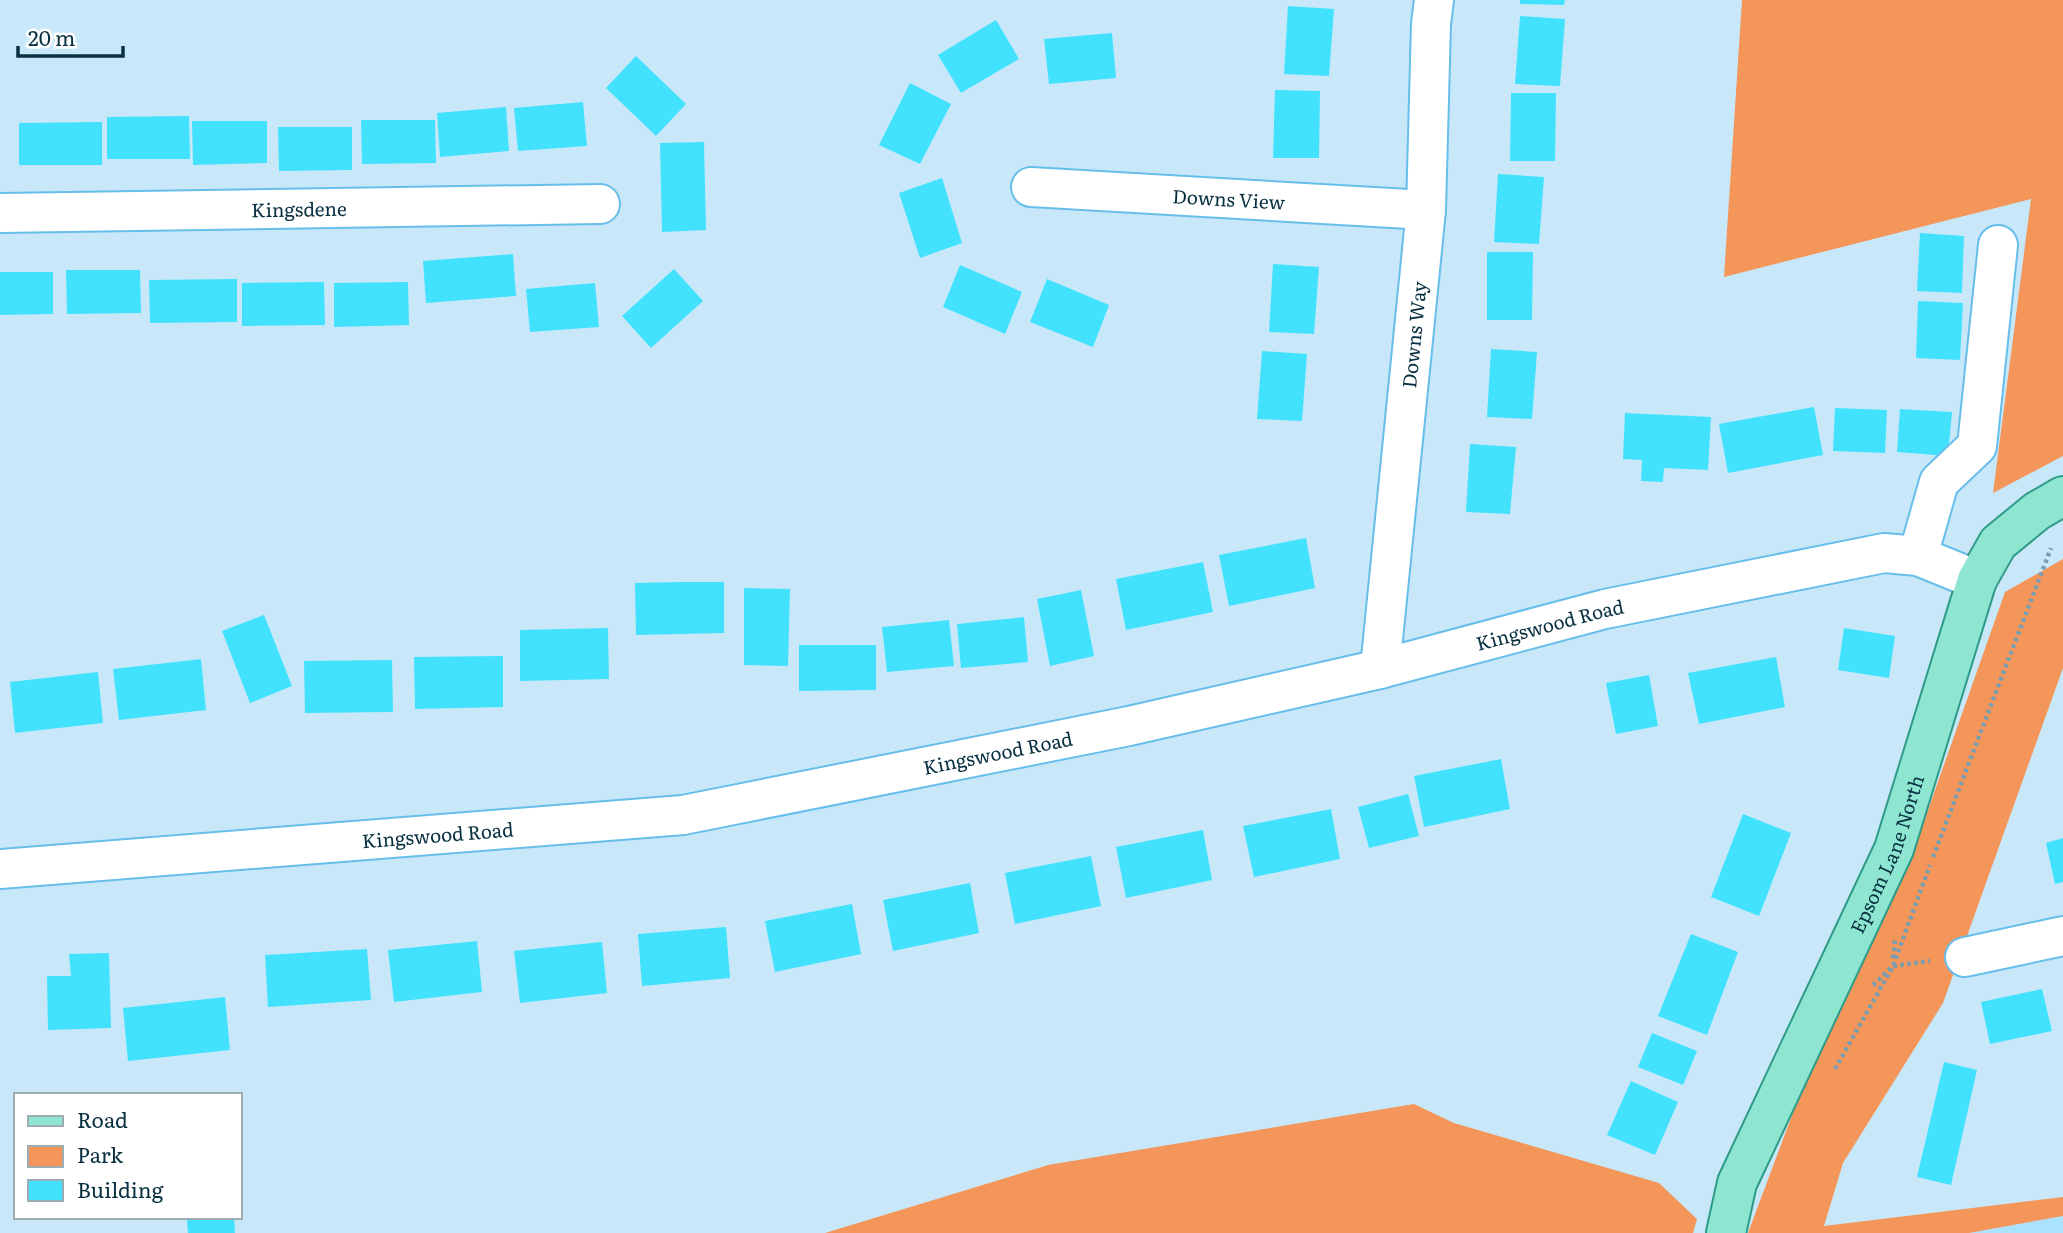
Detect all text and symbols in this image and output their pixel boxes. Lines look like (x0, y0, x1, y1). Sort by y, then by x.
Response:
scale bar (18, 14, 122, 58)
text: 20 m (28, 21, 75, 52)
street label: Downs View (1172, 181, 1286, 216)
street label: Kingsdene (251, 194, 347, 223)
street label: Downs Way (1394, 280, 1433, 389)
street label: Kingswood Road (1473, 591, 1627, 657)
street label: Kingswood Road (920, 724, 1075, 781)
street label: Epsom Lane North (1842, 771, 1930, 938)
street label: Kingswood Road (361, 814, 515, 854)
legend (14, 1093, 242, 1219)
text: Road (77, 1103, 128, 1134)
text: Park (77, 1138, 123, 1169)
text: Building (77, 1173, 164, 1204)

